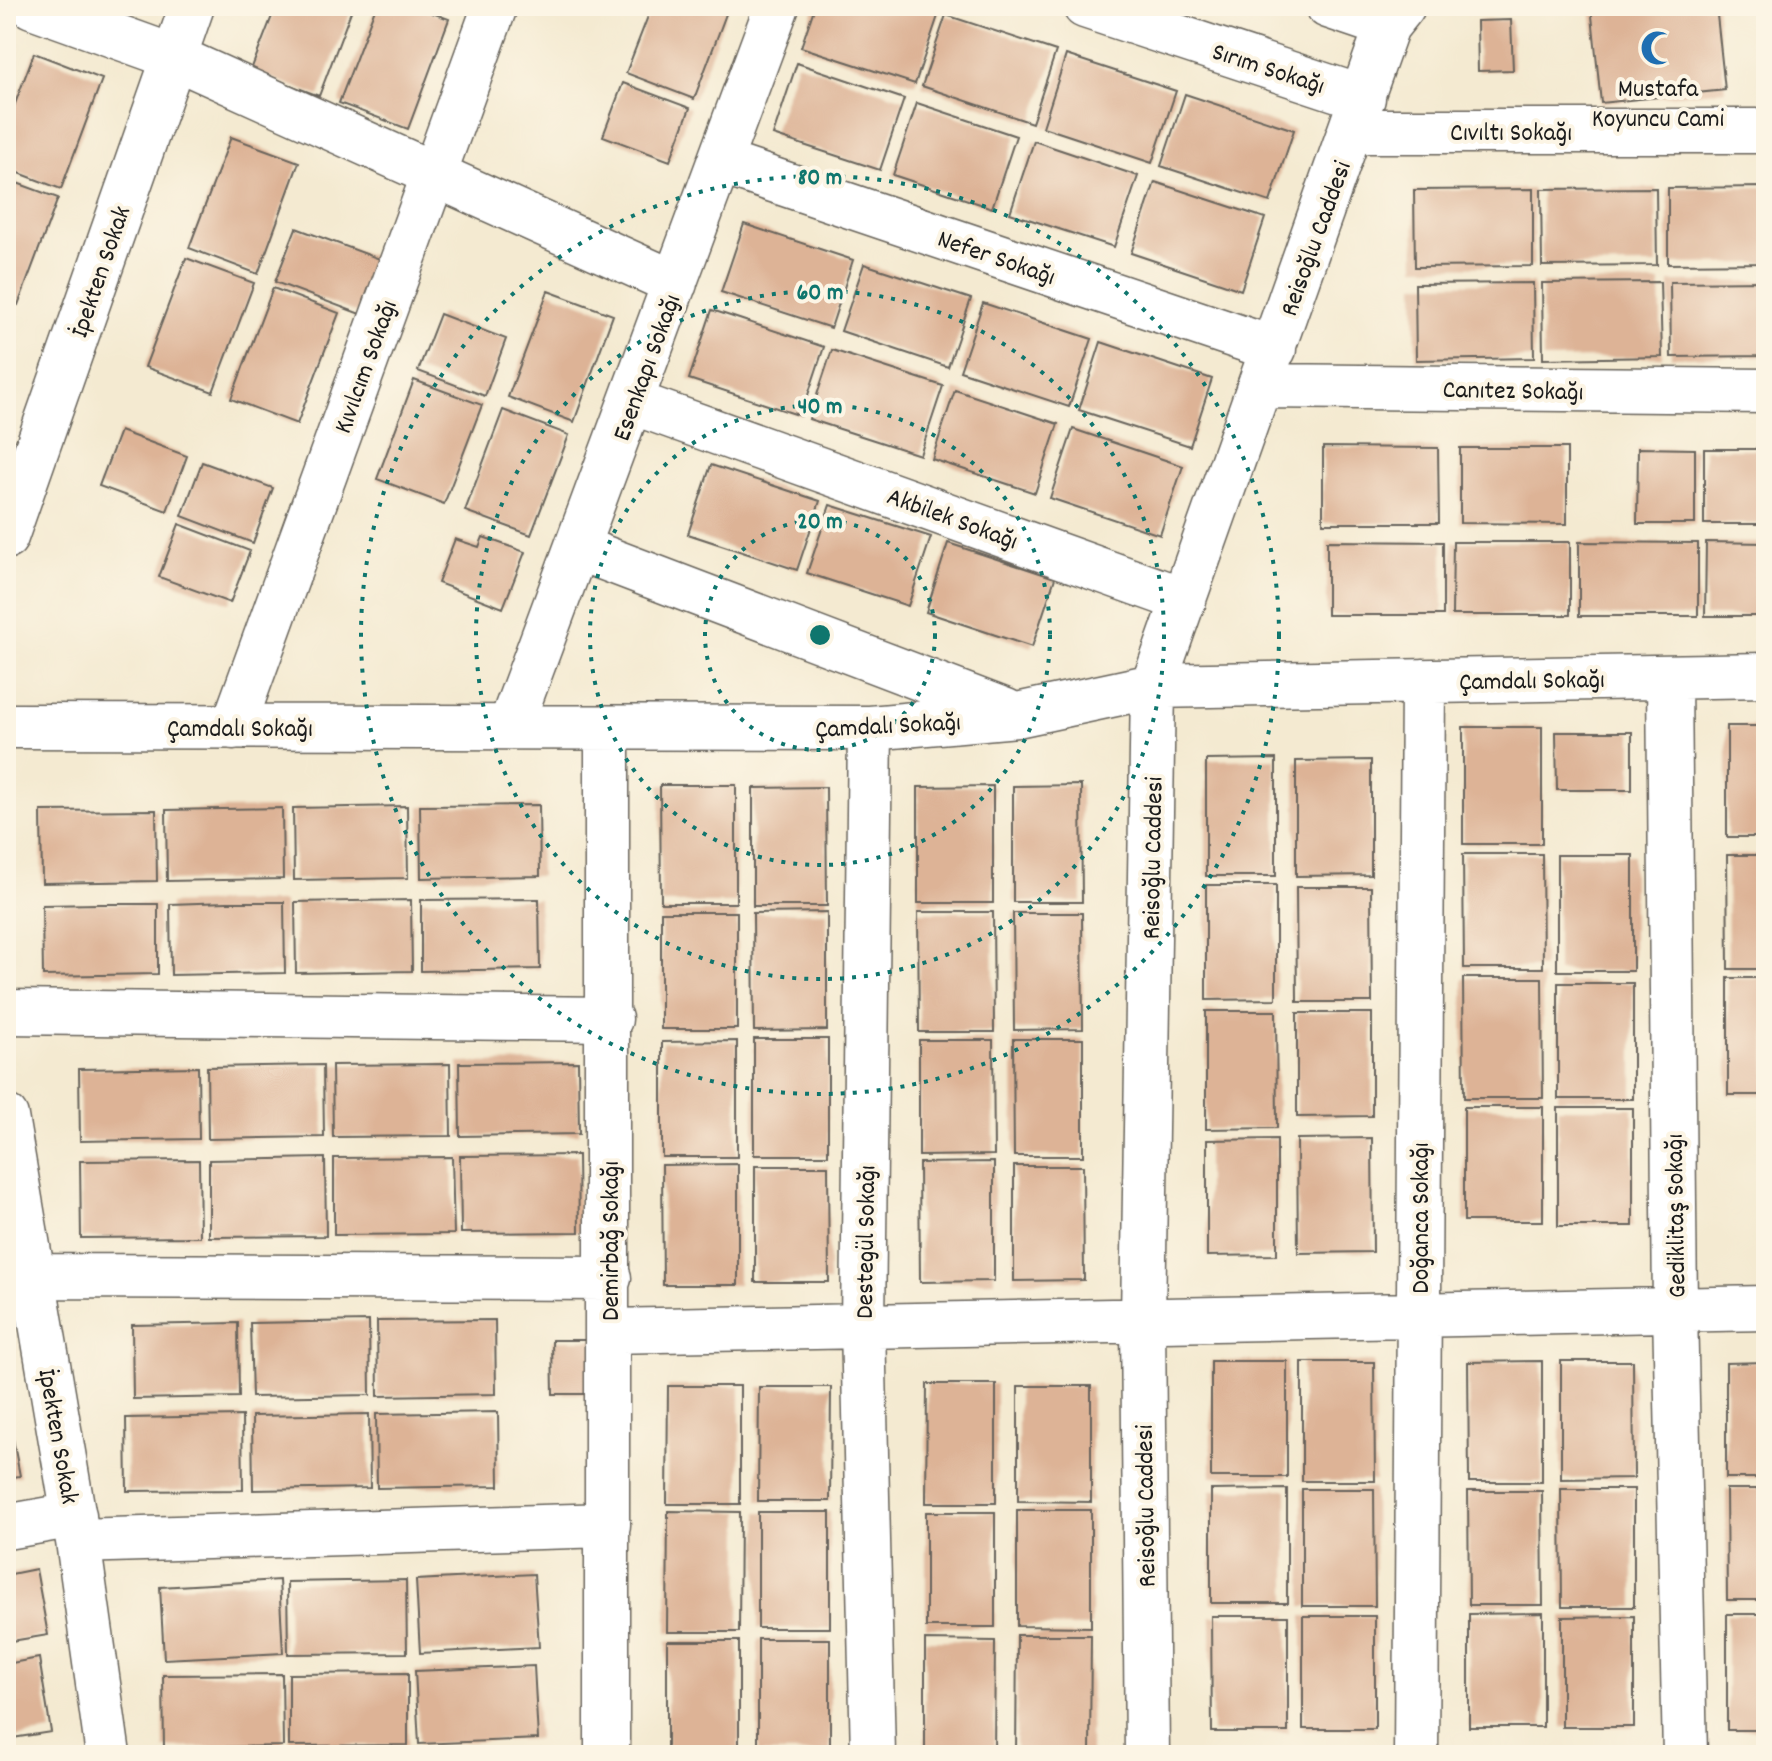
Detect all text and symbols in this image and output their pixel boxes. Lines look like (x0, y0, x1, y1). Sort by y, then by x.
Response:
mosque icon: Mustafa Koyuncu Cami (1639, 29, 1677, 67)
street label: Sırım Sokağı (1207, 35, 1329, 106)
place label: Mustafa Koyuncu Cami (1592, 72, 1725, 139)
street label: Cıvıltı Sokağı (1450, 116, 1572, 153)
street label: Reisoğlu Caddesi (1272, 156, 1363, 322)
text: 80 m (798, 162, 842, 196)
street label: İpekten Sokak (63, 201, 142, 343)
street label: Nefer Sokağı (932, 222, 1060, 297)
text: 60 m (797, 277, 843, 311)
street label: Esenkapı Sokağı (605, 290, 692, 447)
street label: Kıvılcım Sokağı (326, 295, 409, 439)
street label: Canıtez Sokağı (1442, 373, 1584, 412)
text: 40 m (797, 391, 843, 425)
street label: Akbilek Sokağı (881, 479, 1023, 561)
text: 20 m (797, 506, 843, 540)
centre of rings (806, 621, 834, 649)
street label: Çamdalı Sokağı (1459, 663, 1605, 702)
street label: Çamdalı Sokağı (815, 705, 962, 750)
street label: Çamdalı Sokağı (167, 712, 313, 749)
street label: Reisoğlu Caddesi (1135, 776, 1174, 940)
street label: Gediklitaş Sokağı (1658, 1134, 1697, 1298)
street label: Doğanca Sokağı (1404, 1142, 1441, 1294)
street label: Demirbağ Sokağı (594, 1161, 631, 1321)
street label: Destegül Sokağı (848, 1165, 887, 1319)
street label: İpekten Sokak (26, 1366, 87, 1507)
street label: Reisoğlu Caddesi (1128, 1424, 1167, 1588)

